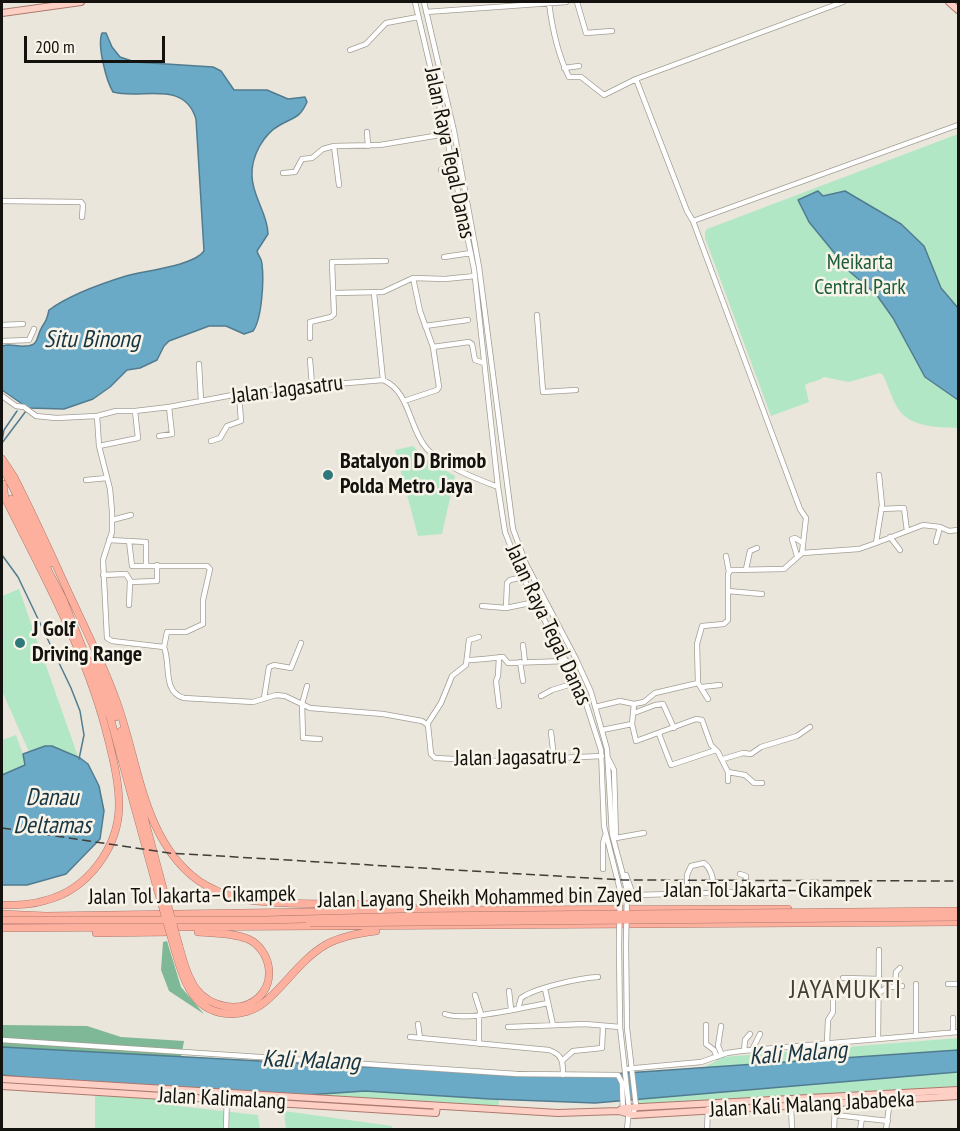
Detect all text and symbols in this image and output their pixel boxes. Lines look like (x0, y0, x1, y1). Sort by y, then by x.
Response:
scale bar (27, 24, 168, 62)
text: 200 m (35, 35, 75, 58)
street label: Jalan Raya Tegal Danas (418, 65, 480, 241)
park label: Meikarta Central Park (814, 250, 906, 302)
water label: Situ Binong (44, 326, 140, 354)
street label: Jalan Jagasatru (230, 370, 344, 410)
place label: Batalyon D Brimob Polda Metro Jaya (340, 449, 486, 500)
marker: Batalyon D Brimob Polda Metro Jaya (321, 468, 335, 482)
street label: Jalan Raya Tegal Danas (499, 540, 597, 710)
place label: J Golf Driving Range (32, 617, 142, 668)
marker: J Golf Driving Range (13, 636, 27, 650)
street label: Jalan Jagasatru 2 (454, 744, 582, 772)
water label: Danau Deltamas (13, 784, 91, 840)
street label: Jalan Tol Jakarta–Cikampek (664, 878, 872, 904)
street label: Jalan Tol Jakarta–Cikampek (88, 881, 296, 911)
street label: Jalan Layang Sheikh Mohammed bin Zayed (318, 882, 642, 914)
district label: JAYAMUKTI (789, 975, 903, 1007)
water label: Kali Malang (748, 1036, 848, 1072)
water label: Kali Malang (262, 1045, 360, 1077)
street label: Jalan Kalimalang (158, 1082, 286, 1116)
street label: Jalan Kali Malang Jababeka (709, 1086, 915, 1124)

